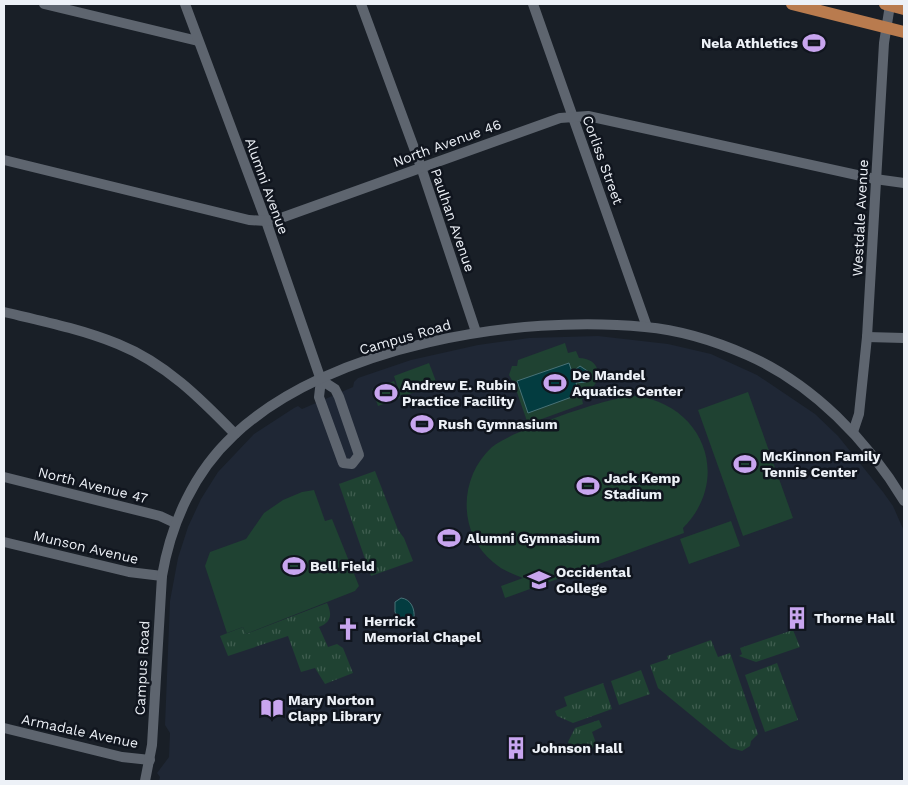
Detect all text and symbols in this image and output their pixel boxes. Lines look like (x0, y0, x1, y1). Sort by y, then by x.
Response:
sports icon: Nela Athletics (801, 30, 827, 56)
place label: Nela Athletics (701, 35, 799, 51)
street label: Corliss Street (580, 113, 627, 207)
street label: North Avenue 46 (391, 116, 503, 170)
street label: Alumni Avenue (242, 136, 292, 236)
street label: Westdale Avenue (849, 159, 871, 277)
street label: Paulhan Avenue (428, 166, 478, 274)
street label: Campus Road (357, 316, 453, 358)
place label: De Mandel Aquatics Center (572, 367, 683, 399)
sports icon: De Mandel Aquatics Center (542, 370, 568, 396)
place label: Andrew E. Rubin Practice Facility (402, 377, 516, 409)
sports icon: Andrew E. Rubin Practice Facility (373, 380, 399, 406)
sports icon: Rush Gymnasium (409, 411, 435, 437)
place label: Rush Gymnasium (438, 416, 558, 432)
place label: McKinnon Family Tennis Center (762, 448, 880, 480)
sports icon: McKinnon Family Tennis Center (732, 451, 758, 477)
street label: North Avenue 47 (36, 464, 150, 506)
place label: Jack Kemp Stadium (604, 470, 680, 502)
sports icon: Jack Kemp Stadium (575, 473, 601, 499)
sports icon: Alumni Gymnasium (436, 525, 462, 551)
street label: Munson Avenue (32, 527, 140, 567)
place label: Alumni Gymnasium (466, 530, 600, 546)
sports icon: Bell Field (281, 553, 307, 579)
place label: Bell Field (310, 558, 375, 574)
place label: Occidental College (556, 564, 631, 596)
school or university icon: Occidental College (526, 567, 552, 593)
building icon: Thorne Hall (784, 605, 810, 631)
place label: Thorne Hall (814, 610, 895, 626)
place label: Herrick Memorial Chapel (364, 613, 481, 645)
church icon: Herrick Memorial Chapel (335, 616, 361, 642)
street label: Campus Road (132, 620, 152, 716)
place label: Mary Norton Clapp Library (288, 692, 381, 724)
library icon: Mary Norton Clapp Library (259, 695, 285, 721)
street label: Armadale Avenue (20, 711, 140, 751)
building icon: Johnson Hall (503, 735, 529, 761)
place label: Johnson Hall (532, 740, 623, 756)

